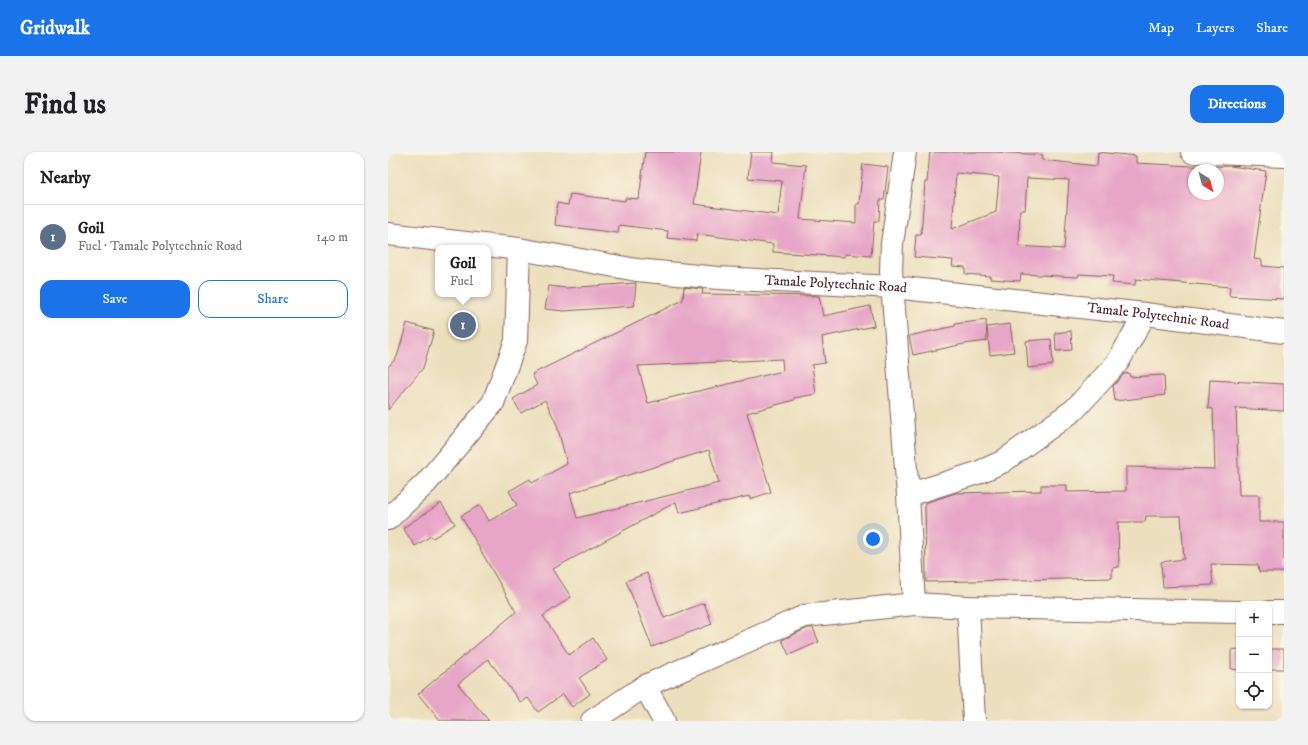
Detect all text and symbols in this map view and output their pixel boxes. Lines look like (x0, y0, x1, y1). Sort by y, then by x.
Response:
text: Gridwalk (20, 17, 90, 40)
text: Map (1148, 19, 1174, 37)
text: Layers (1196, 19, 1234, 37)
text: Share (1256, 19, 1288, 37)
button: Directions (1190, 85, 1284, 123)
text: Find us (24, 87, 106, 122)
north arrow (1188, 164, 1224, 200)
text: Nearby (40, 167, 90, 189)
text: Goil (78, 219, 104, 238)
text: 1 (51, 229, 55, 245)
text: 140 m (316, 229, 348, 245)
text: Fuel · Tamale Polytechnic Road (78, 238, 242, 254)
popup (435, 245, 491, 297)
text: Goil (450, 254, 476, 273)
street label: Tamale Polytechnic Road (764, 271, 908, 297)
text: Fuel (450, 273, 473, 289)
button: Save (40, 280, 190, 318)
button: Share (198, 280, 348, 318)
street label: Tamale Polytechnic Road (1086, 299, 1230, 334)
pin: 1 (450, 310, 476, 340)
your location (863, 529, 883, 549)
map controls (1236, 601, 1272, 709)
button: + (1236, 601, 1272, 637)
button: − (1236, 637, 1272, 673)
button: locate (1236, 673, 1272, 709)

